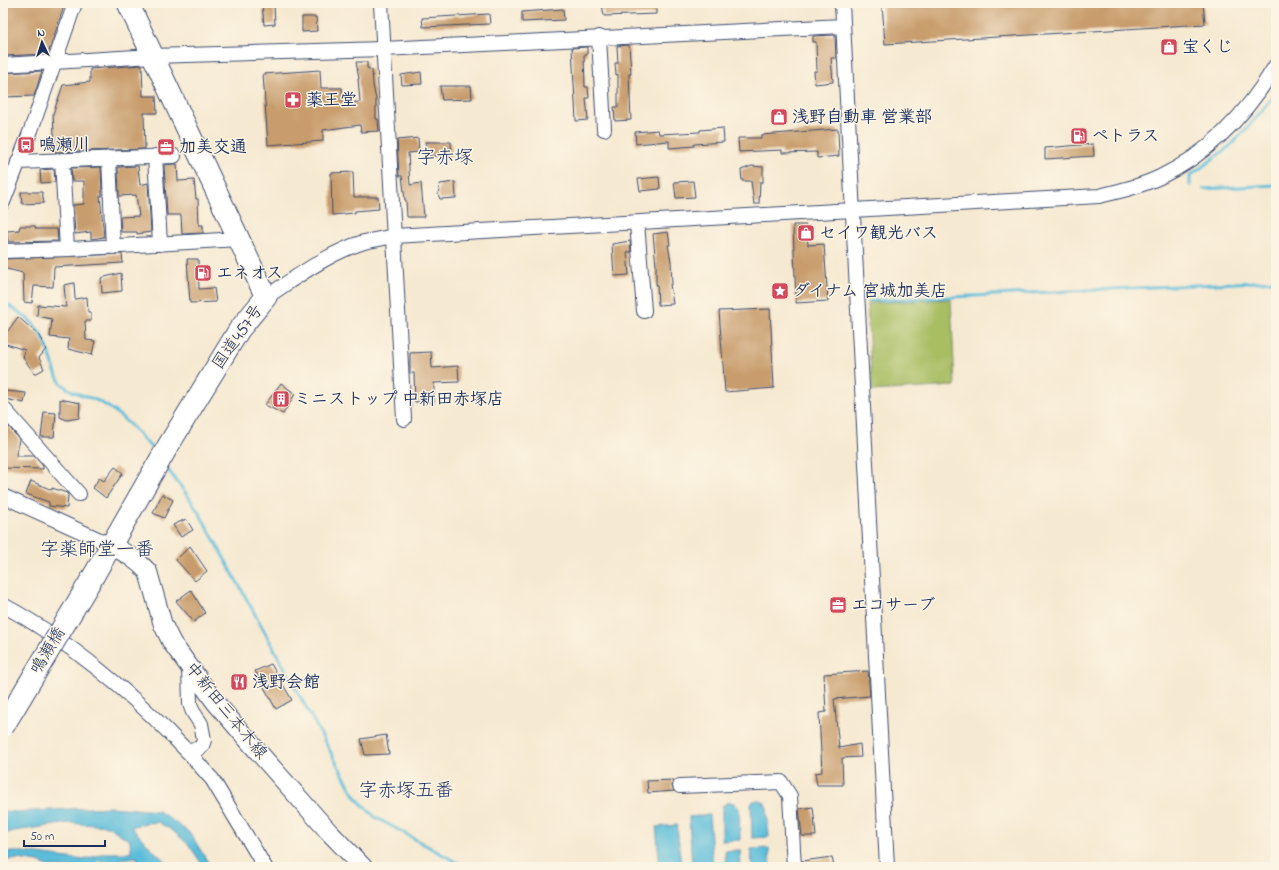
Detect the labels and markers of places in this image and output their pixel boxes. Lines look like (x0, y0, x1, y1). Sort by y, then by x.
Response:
place label: 宝くじ (1182, 35, 1233, 60)
shop icon: 宝くじ (1159, 37, 1179, 57)
place label: 薬王堂 (306, 88, 357, 113)
pharmacy icon: 薬王堂 (283, 90, 303, 110)
place label: 浅野自動車 営業部 (792, 105, 932, 130)
shop icon: 浅野自動車 営業部 (769, 107, 789, 127)
place label: ペトラス (1092, 124, 1159, 149)
fuel station icon: ペトラス (1069, 126, 1089, 146)
place label: 鳴瀬川 (39, 133, 90, 158)
bus stop icon: 鳴瀬川 (16, 135, 36, 155)
place label: 加美交通 (179, 135, 247, 160)
office icon: 加美交通 (156, 137, 176, 157)
place label: セイワ観光バス (819, 221, 938, 246)
shop icon: セイワ観光バス (796, 223, 816, 243)
place label: エネオス (216, 261, 283, 286)
fuel station icon: エネオス (193, 263, 213, 283)
place label: ダイナム 宮城加美店 (793, 279, 948, 304)
place icon: ダイナム 宮城加美店 (770, 281, 790, 301)
place label: ミニストップ 中新田赤塚店 (294, 387, 504, 412)
building icon: ミニストップ 中新田赤塚店 (271, 389, 291, 409)
place label: エコサーブ (851, 593, 935, 618)
office icon: エコサーブ (828, 595, 848, 615)
place label: 浅野会館 (252, 670, 320, 695)
restaurant icon: 浅野会館 (229, 672, 249, 692)

